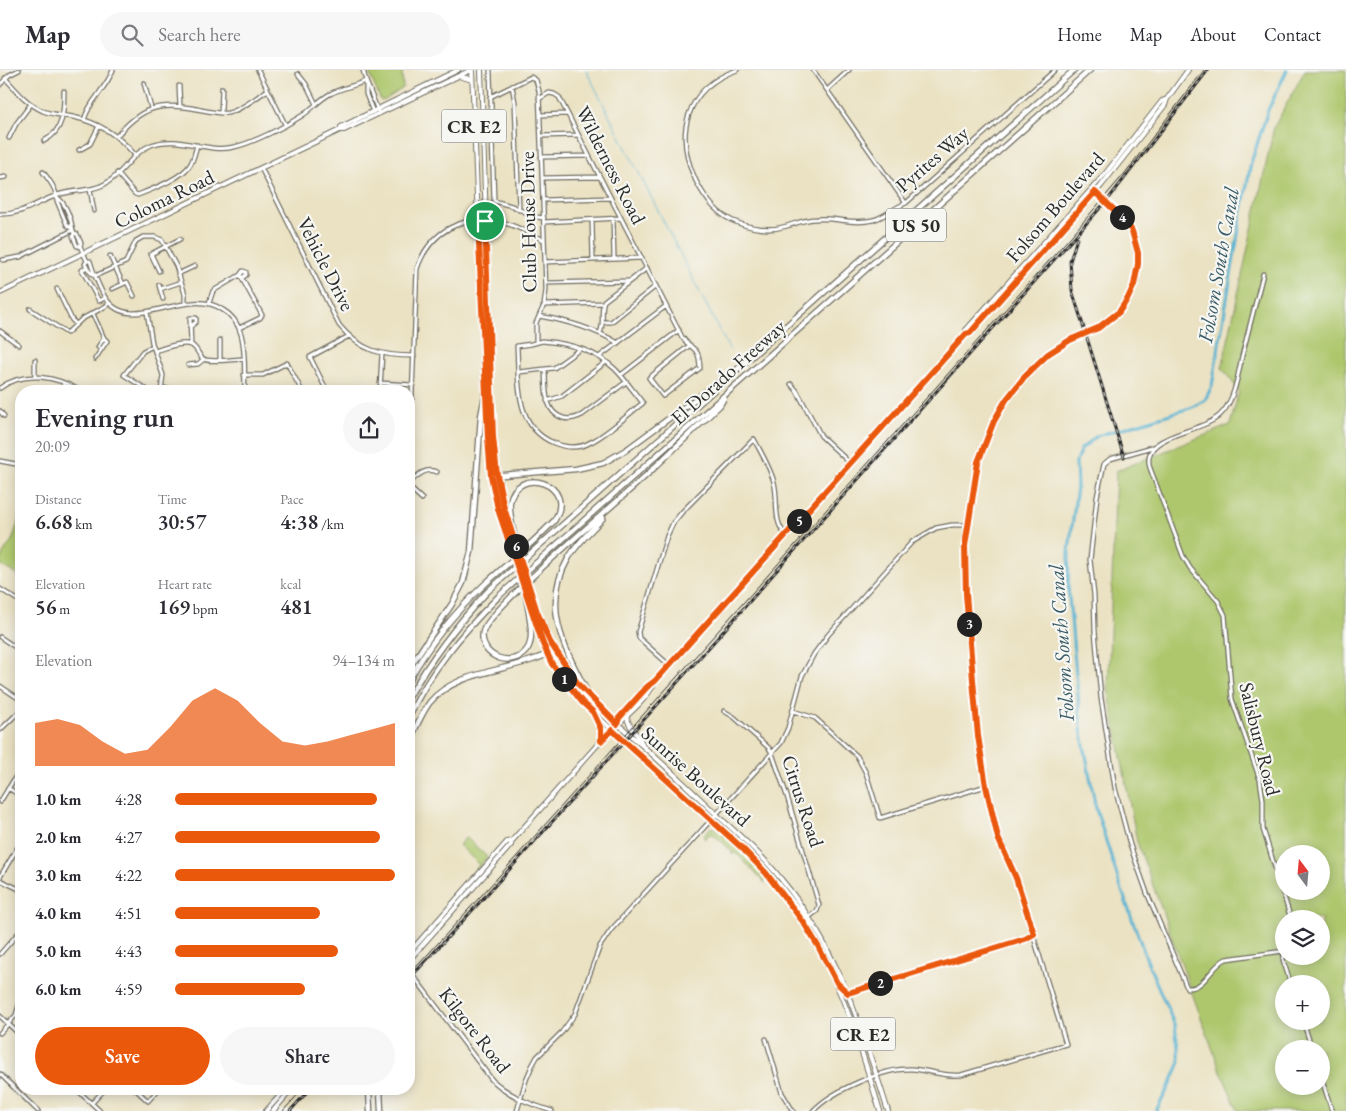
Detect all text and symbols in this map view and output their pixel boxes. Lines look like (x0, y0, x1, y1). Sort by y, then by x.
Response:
search box (100, 12, 450, 57)
text: Map (25, 19, 70, 50)
icon: search (118, 21, 146, 49)
text: Search here (158, 22, 241, 47)
text: Home (1057, 23, 1102, 46)
text: Map (1130, 23, 1162, 46)
text: About (1190, 23, 1236, 46)
text: Contact (1264, 23, 1321, 46)
street label: Wilderness Road (570, 101, 652, 229)
road number: CR E2 (442, 110, 506, 142)
street label: Pyrites Way (890, 120, 974, 198)
street label: Folsom Boulevard (1000, 146, 1111, 268)
street label: Club House Drive (514, 151, 542, 293)
street label: Coloma Road (110, 163, 219, 234)
water label: Folsom South Canal (1191, 184, 1245, 346)
pin (464, 200, 506, 242)
pin: 4 (1110, 204, 1134, 230)
icon: arrive (471, 207, 499, 235)
road number: US 50 (886, 208, 946, 242)
text: 4 (1119, 208, 1126, 226)
street label: Vehicle Drive (291, 213, 361, 315)
street label: El Dorado Freeway (665, 313, 791, 431)
text: Evening run (35, 399, 174, 435)
button: share (343, 402, 395, 454)
text: 20:09 (35, 436, 70, 457)
text: Distance (35, 490, 82, 508)
text: Time (158, 490, 187, 508)
text: Pace (280, 490, 304, 508)
text: 6.68 (35, 508, 72, 535)
text: 30:57 (158, 508, 206, 535)
text: 4:38 (280, 508, 318, 535)
pin: 5 (786, 508, 812, 534)
text: 5 (796, 512, 803, 530)
text: km (72, 515, 93, 533)
text: /km (318, 515, 344, 533)
pin: 6 (504, 534, 528, 558)
text: 6 (513, 537, 520, 555)
water label: Folsom South Canal (1042, 562, 1080, 724)
text: Elevation (35, 575, 85, 593)
text: Heart rate (158, 575, 212, 593)
text: kcal (280, 575, 301, 593)
text: 56 (35, 593, 57, 620)
text: 169 (158, 593, 190, 620)
text: 481 (280, 593, 313, 620)
text: m (57, 600, 70, 618)
text: bpm (190, 600, 218, 618)
pin: 3 (956, 612, 982, 636)
text: 3 (966, 615, 973, 633)
text: Elevation (35, 650, 93, 671)
text: 94–134 m (332, 650, 395, 671)
pin: 1 (552, 666, 576, 692)
text: 1 (561, 670, 568, 688)
street label: Salisbury Road (1233, 680, 1287, 799)
street label: Sunrise Boulevard (636, 720, 757, 833)
street label: Citrus Road (776, 752, 830, 851)
text: 1.0 km (35, 789, 81, 810)
text: 4:28 (115, 789, 142, 810)
text: 2.0 km (35, 827, 81, 848)
text: 4:27 (115, 827, 142, 848)
north arrow (1275, 845, 1330, 900)
map controls (1275, 845, 1330, 1095)
text: 3.0 km (35, 865, 81, 886)
text: 4:22 (115, 865, 142, 886)
text: 4.0 km (35, 903, 81, 924)
text: 4:51 (115, 903, 142, 924)
button: layers (1275, 910, 1330, 965)
text: 5.0 km (35, 941, 81, 962)
text: 4:43 (115, 941, 142, 962)
pin: 2 (868, 970, 892, 996)
text: 2 (877, 974, 884, 992)
button: + (1275, 975, 1330, 1030)
text: 6.0 km (35, 979, 81, 1000)
text: 4:59 (115, 979, 142, 1000)
street label: Kilgore Road (433, 982, 517, 1079)
road number: CR E2 (830, 1018, 896, 1051)
button: Save (35, 1027, 210, 1085)
button: Share (220, 1027, 395, 1085)
button: − (1275, 1040, 1330, 1095)

